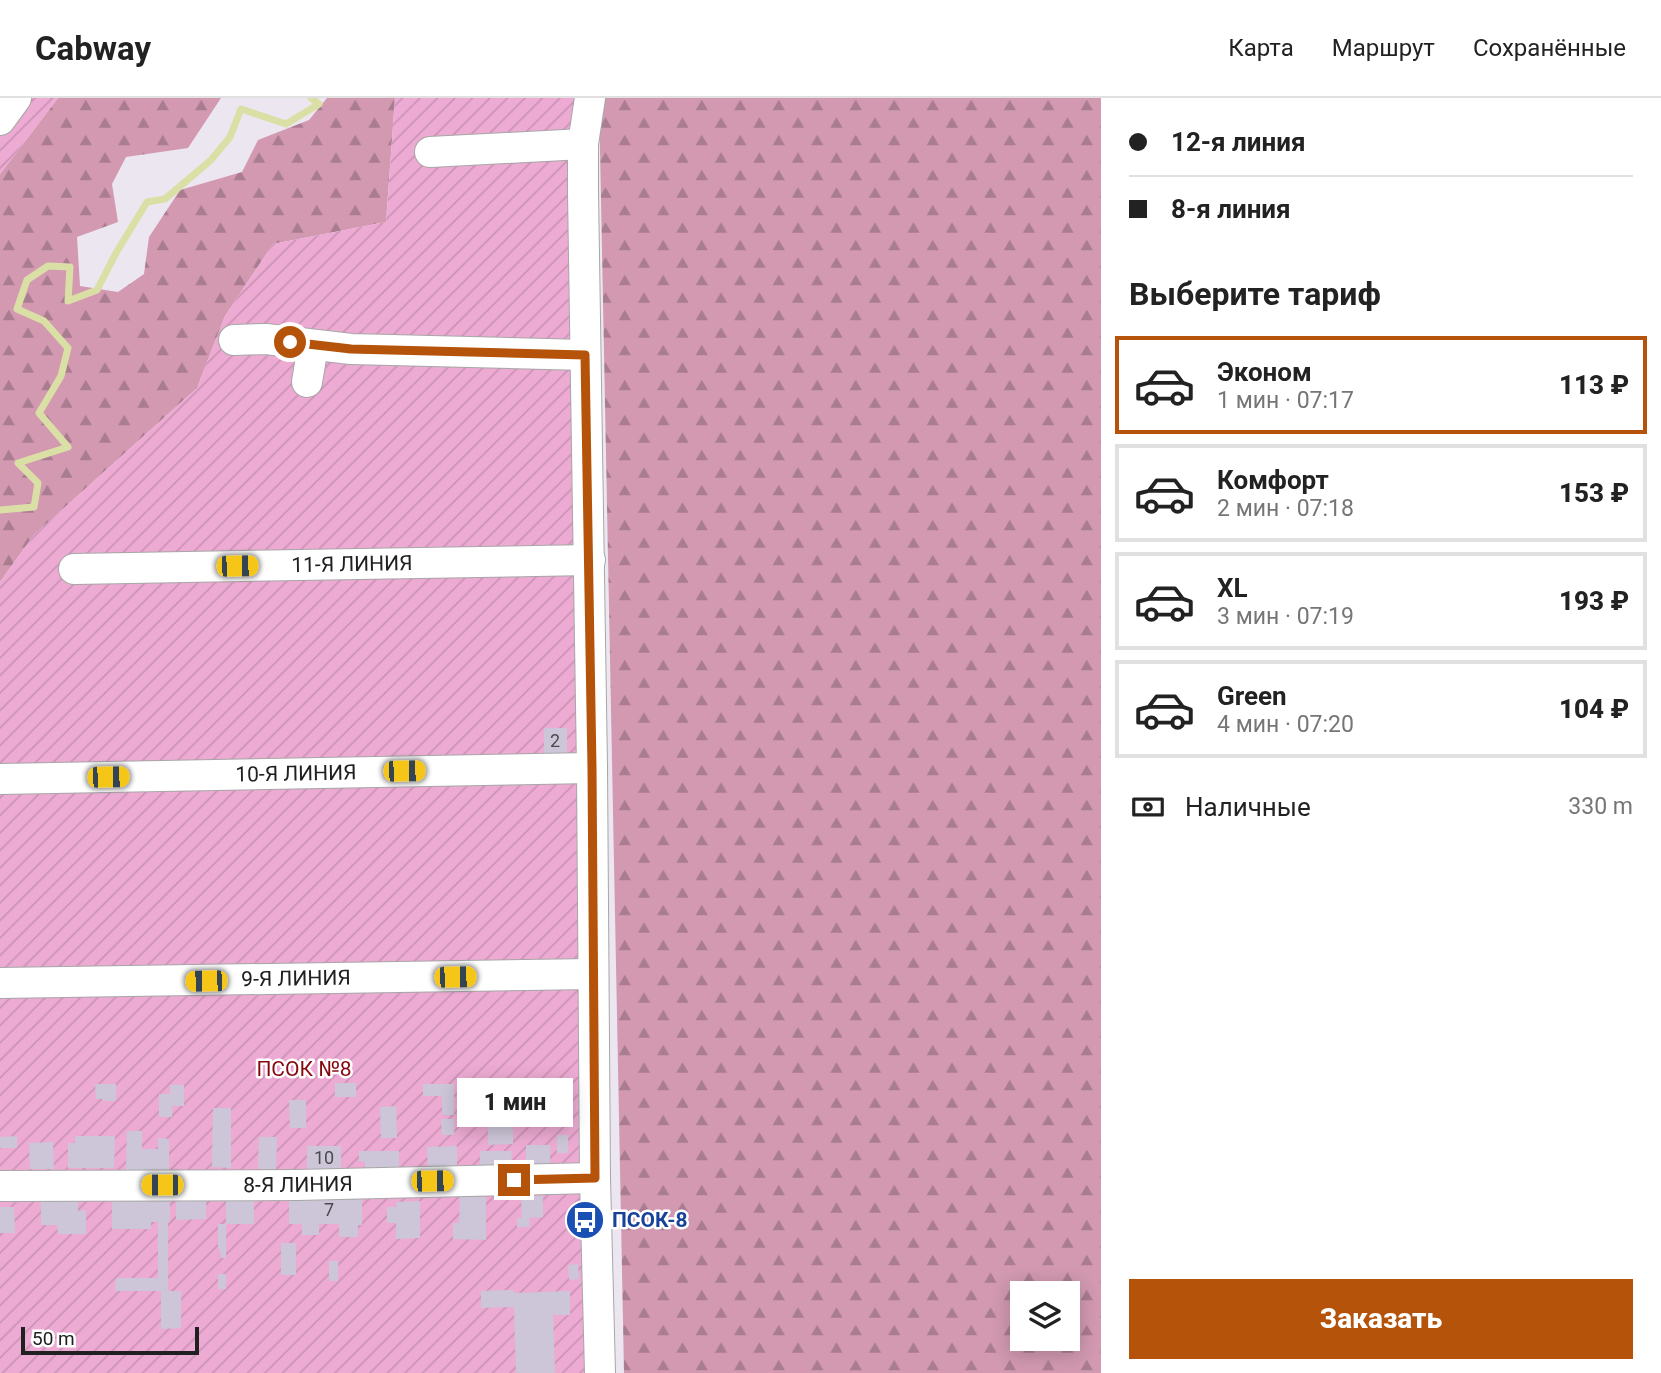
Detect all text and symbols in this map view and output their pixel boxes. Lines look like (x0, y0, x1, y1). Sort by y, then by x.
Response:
text: Cabway (35, 29, 151, 68)
text: Карта (1228, 34, 1294, 62)
text: Маршрут (1332, 34, 1435, 62)
text: Сохранённые (1473, 34, 1626, 62)
text: 12-я линия (1171, 127, 1306, 157)
text: 8-я линия (1171, 194, 1291, 224)
text: Выберите тариф (1129, 275, 1381, 313)
route start (274, 326, 306, 358)
icon: car (1133, 354, 1196, 417)
text: Эконом (1217, 357, 1312, 387)
text: 113 ₽ (1559, 370, 1629, 400)
text: 1 мин · 07:17 (1217, 387, 1354, 414)
icon: car (1133, 462, 1196, 525)
text: Комфорт (1217, 465, 1329, 495)
text: 153 ₽ (1559, 478, 1629, 508)
text: 2 мин · 07:18 (1217, 495, 1354, 522)
street label: 11-Я ЛИНИЯ (291, 551, 413, 577)
car (216, 555, 259, 577)
icon: car (1133, 570, 1196, 633)
text: XL (1217, 573, 1248, 603)
text: 193 ₽ (1559, 586, 1629, 616)
text: 3 мин · 07:19 (1217, 603, 1354, 630)
icon: car (1133, 678, 1196, 741)
text: Green (1217, 681, 1287, 711)
text: 104 ₽ (1559, 694, 1629, 724)
text: 4 мин · 07:20 (1217, 711, 1354, 738)
house number: 2 (550, 730, 560, 751)
street label: 10-Я ЛИНИЯ (235, 760, 357, 787)
car (383, 760, 426, 782)
car (87, 766, 130, 788)
icon: cash (1129, 788, 1167, 826)
text: Наличные (1185, 792, 1311, 822)
text: 330 m (1568, 793, 1633, 820)
street label: 9-Я ЛИНИЯ (241, 966, 351, 991)
car (434, 966, 477, 988)
car (185, 970, 228, 992)
park label: ПСОК №8 (256, 1057, 352, 1081)
callout: 1 мин (456, 1079, 572, 1128)
text: 1 мин (484, 1089, 546, 1116)
house number: 10 (314, 1147, 334, 1168)
route end (498, 1164, 530, 1196)
car (411, 1170, 454, 1192)
street label: 8-Я ЛИНИЯ (243, 1172, 353, 1197)
car (142, 1175, 184, 1196)
house number: 7 (324, 1199, 334, 1220)
bus stop icon: ПСОК-8 (564, 1199, 606, 1241)
place label: ПСОК-8 (612, 1208, 688, 1232)
button: Заказать (1129, 1279, 1633, 1359)
map controls (1010, 1281, 1080, 1351)
button: layers (1010, 1281, 1080, 1351)
scale bar (21, 1324, 200, 1356)
text: 50 m (32, 1327, 75, 1350)

